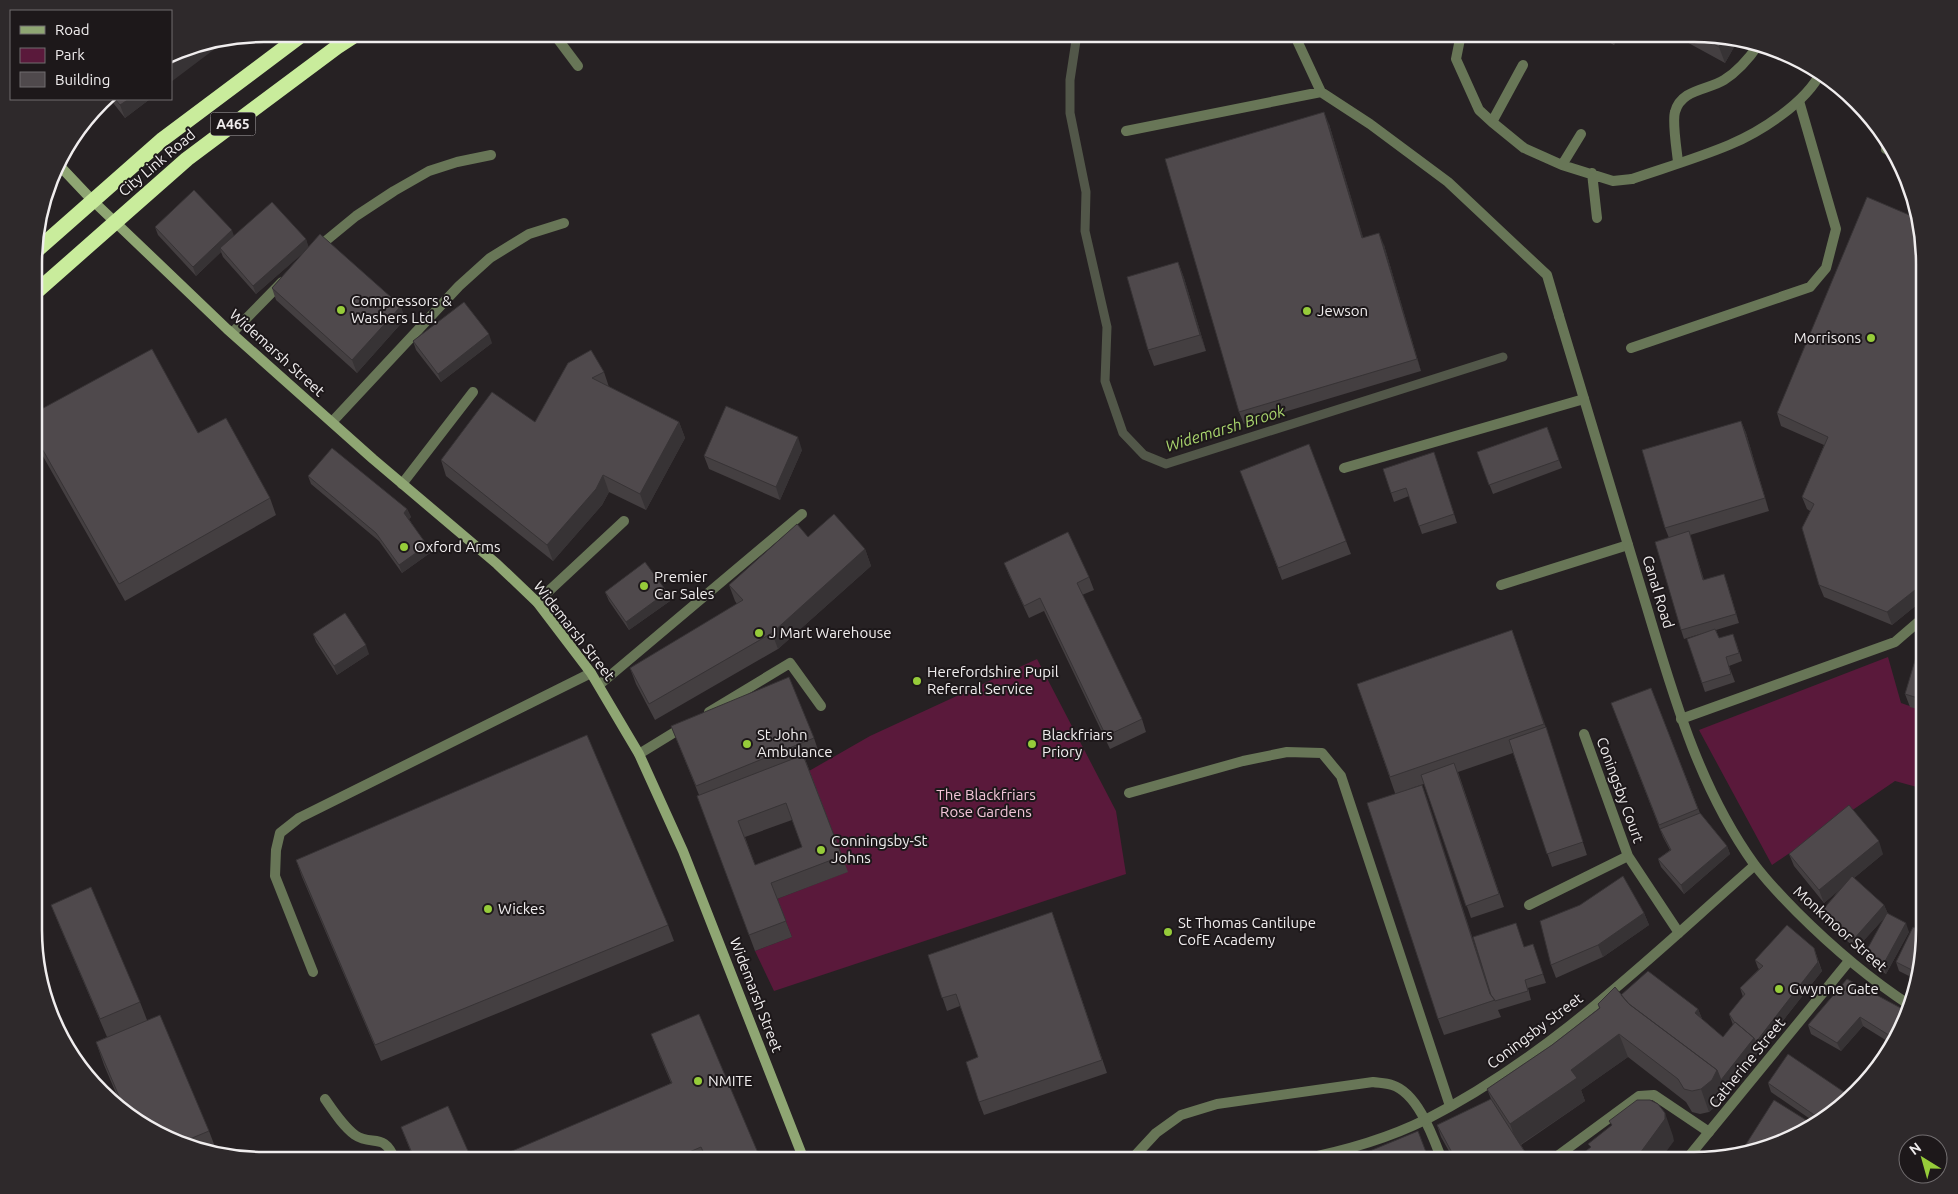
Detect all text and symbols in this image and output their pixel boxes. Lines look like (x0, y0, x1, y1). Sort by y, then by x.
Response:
legend (10, 10, 172, 100)
text: Road (55, 21, 90, 38)
text: Park (55, 46, 85, 63)
text: Building (55, 71, 110, 88)
road number: A465 (210, 112, 256, 136)
street label: City Link Road (115, 126, 198, 200)
place label: Compressors & Washers Ltd. (351, 292, 452, 326)
place label: Jewson (1317, 302, 1368, 319)
marker: Compressors & Washers Ltd. (335, 304, 347, 316)
marker: Jewson (1301, 305, 1313, 317)
street label: Widemarsh Street (226, 306, 328, 400)
place label: Morrisons (1794, 329, 1861, 346)
marker: Morrisons (1865, 332, 1877, 344)
water label: Widemarsh Brook (1163, 401, 1288, 455)
place label: Oxford Arms (414, 538, 500, 555)
marker: Oxford Arms (398, 541, 410, 553)
street label: Canal Road (1639, 553, 1678, 630)
place label: Premier Car Sales (654, 568, 714, 602)
street label: Widemarsh Street (530, 578, 619, 684)
marker: Premier Car Sales (638, 580, 650, 592)
place label: J Mart Warehouse (769, 624, 892, 641)
marker: J Mart Warehouse (753, 627, 765, 639)
place label: Herefordshire Pupil Referral Service (927, 663, 1059, 697)
marker: Herefordshire Pupil Referral Service (911, 675, 923, 687)
place label: St John Ambulance (757, 726, 832, 760)
place label: Blackfriars Priory (1042, 726, 1113, 760)
street label: Coningsby Court (1593, 735, 1648, 845)
marker: St John Ambulance (741, 738, 753, 750)
marker: Blackfriars Priory (1026, 738, 1038, 750)
park label: The Blackfriars Rose Gardens (936, 786, 1036, 820)
place label: Conningsby-St Johns (831, 832, 928, 866)
marker: Conningsby-St Johns (815, 844, 827, 856)
street label: Monkmoor Street (1790, 882, 1890, 975)
place label: Wickes (498, 900, 545, 917)
marker: Wickes (482, 903, 494, 915)
place label: St Thomas Cantilupe CofE Academy (1178, 914, 1316, 948)
marker: St Thomas Cantilupe CofE Academy (1162, 926, 1174, 938)
street label: Widemarsh Street (727, 935, 786, 1055)
place label: Gwynne Gate (1789, 980, 1879, 997)
marker: Gwynne Gate (1773, 983, 1785, 995)
street label: Coningsby Street (1484, 989, 1586, 1072)
street label: Catherine Street (1705, 1014, 1788, 1111)
place label: NMITE (708, 1072, 752, 1089)
marker: NMITE (692, 1075, 704, 1087)
north arrow (1898, 1134, 1948, 1184)
text: N (1906, 1139, 1924, 1158)

